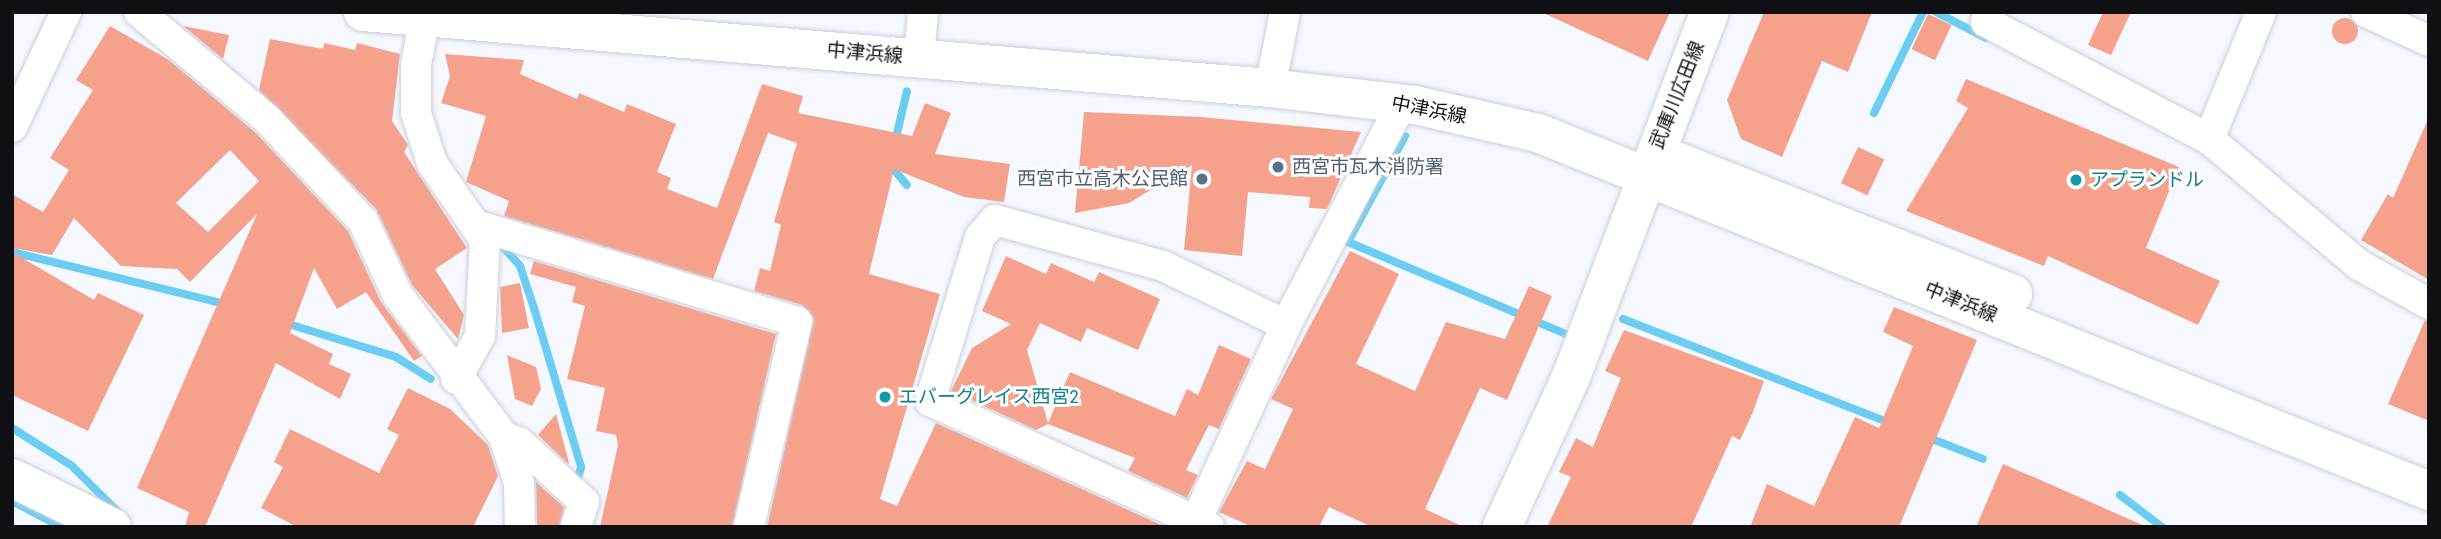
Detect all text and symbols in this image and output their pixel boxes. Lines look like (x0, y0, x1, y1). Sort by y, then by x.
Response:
street label: 中津浜線 (826, 38, 904, 68)
street label: 武庫川広田線 (1645, 38, 1709, 152)
street label: 中津浜線 (1390, 92, 1468, 128)
place label: 西宮市瓦木消防署 (1292, 156, 1444, 178)
marker: 西宮市瓦木消防署 (1270, 159, 1286, 175)
place label: 西宮市立高木公民館 (1017, 168, 1188, 190)
place label: アプランドル (2090, 169, 2204, 191)
marker: 西宮市立高木公民館 (1194, 171, 1210, 187)
marker: アプランドル (2068, 172, 2084, 188)
street label: 中津浜線 (1921, 277, 2001, 327)
place label: エバーグレイス西宮2 (899, 386, 1079, 408)
marker: エバーグレイス西宮2 (877, 389, 893, 405)

